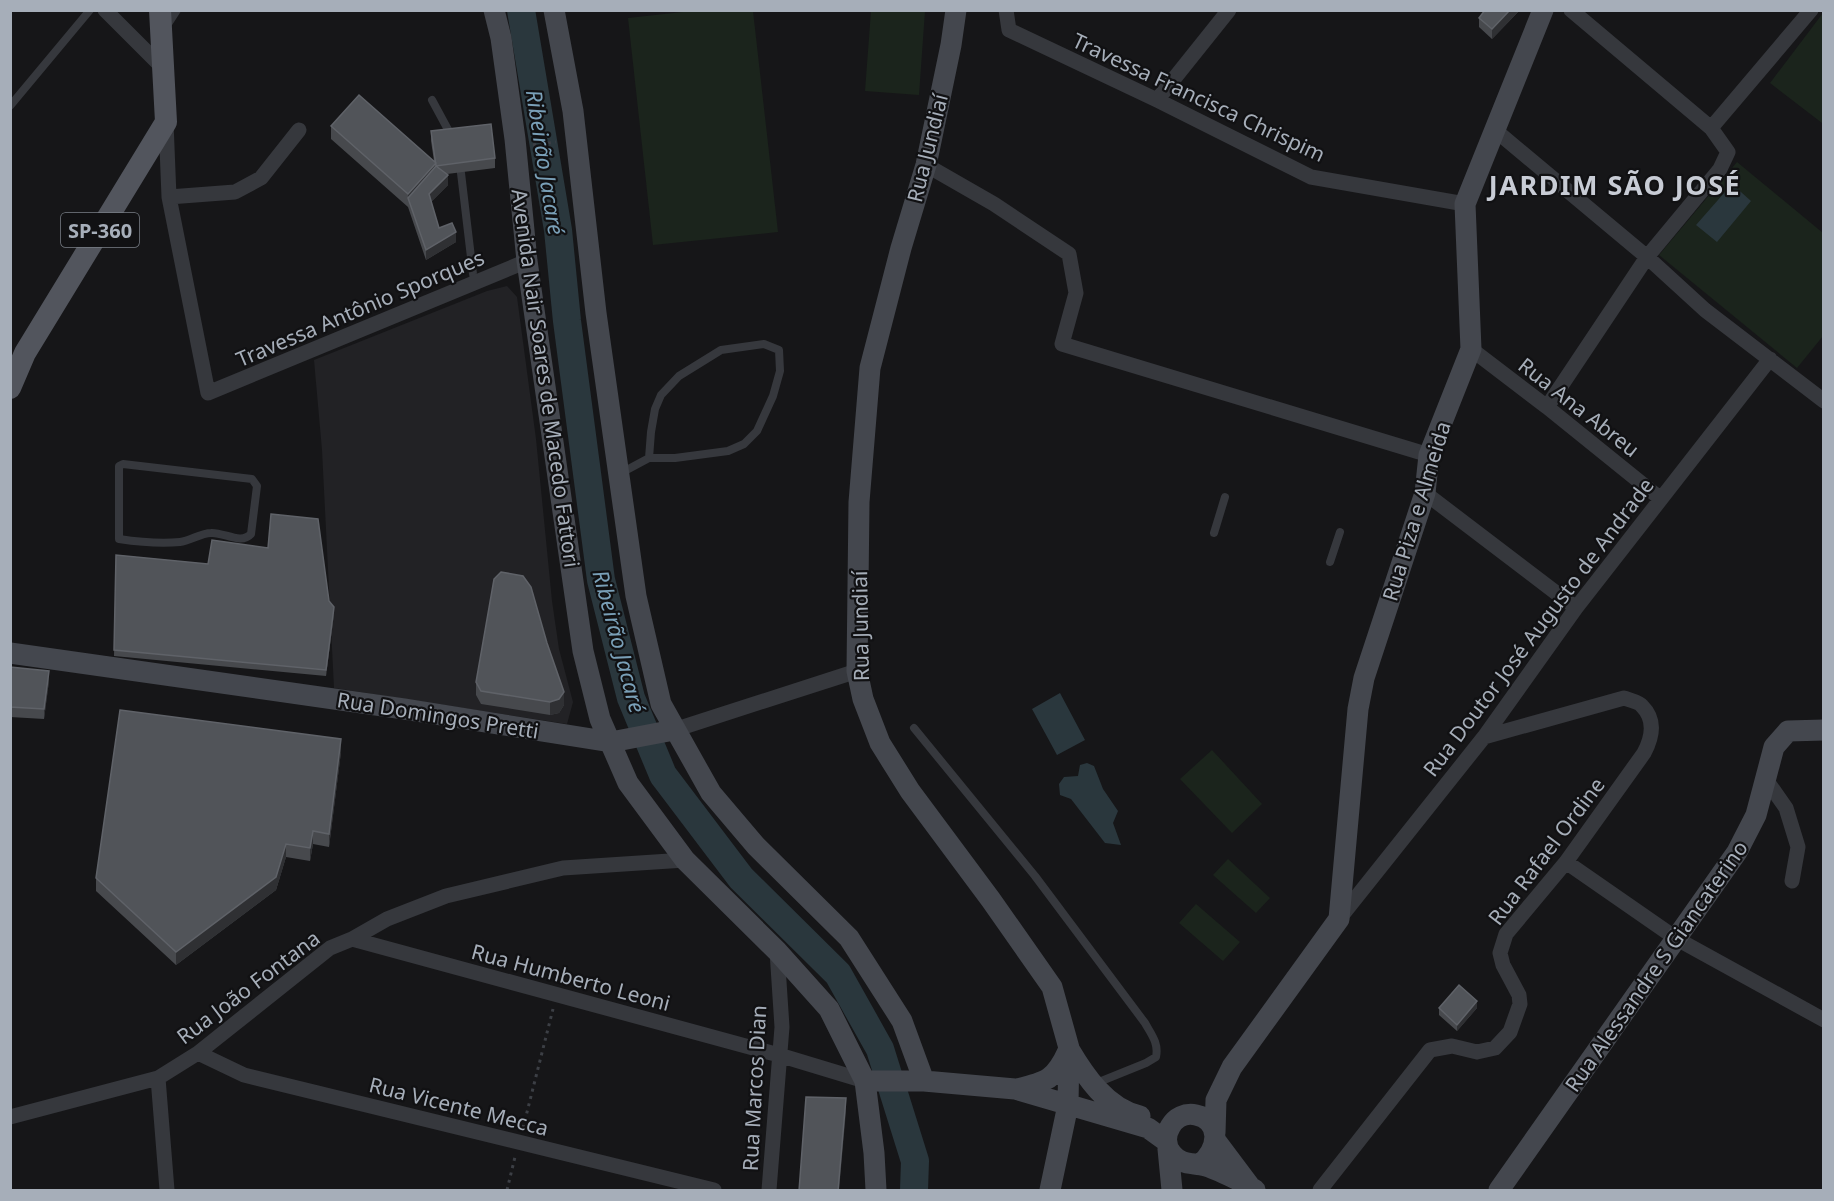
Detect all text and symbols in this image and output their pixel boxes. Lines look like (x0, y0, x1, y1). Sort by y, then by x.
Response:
street label: Travessa Francisca Chrispim (1068, 26, 1330, 168)
water label: Ribeirão Jacaré (520, 87, 572, 237)
street label: Rua Jundiaí (900, 90, 954, 205)
district label: JARDIM SÃO JOSÉ (1487, 166, 1741, 203)
street label: Avenida Nair Soares de Macedo Fattori (506, 187, 586, 569)
road number: SP-360 (61, 213, 139, 247)
street label: Travessa Antônio Sporques (232, 243, 488, 373)
street label: Rua Ana Abreu (1513, 351, 1645, 463)
street label: Rua Piza e Almeida (1375, 418, 1457, 604)
street label: Rua Doutor José Augusto de Andrade (1416, 472, 1660, 782)
water label: Ribeirão Jacaré (587, 566, 653, 716)
street label: Rua Jundiaí (845, 570, 875, 681)
street label: Rua Domingos Pretti (335, 685, 541, 745)
street label: Rua Rafael Ordine (1481, 772, 1611, 930)
street label: Rua Alessandre S Giancaterino (1558, 835, 1754, 1097)
street label: Rua João Fontana (171, 924, 325, 1050)
street label: Rua Humberto Leoni (469, 937, 673, 1017)
street label: Rua Marcos Dian (736, 1004, 772, 1172)
street label: Rua Vicente Mecca (366, 1070, 552, 1142)

